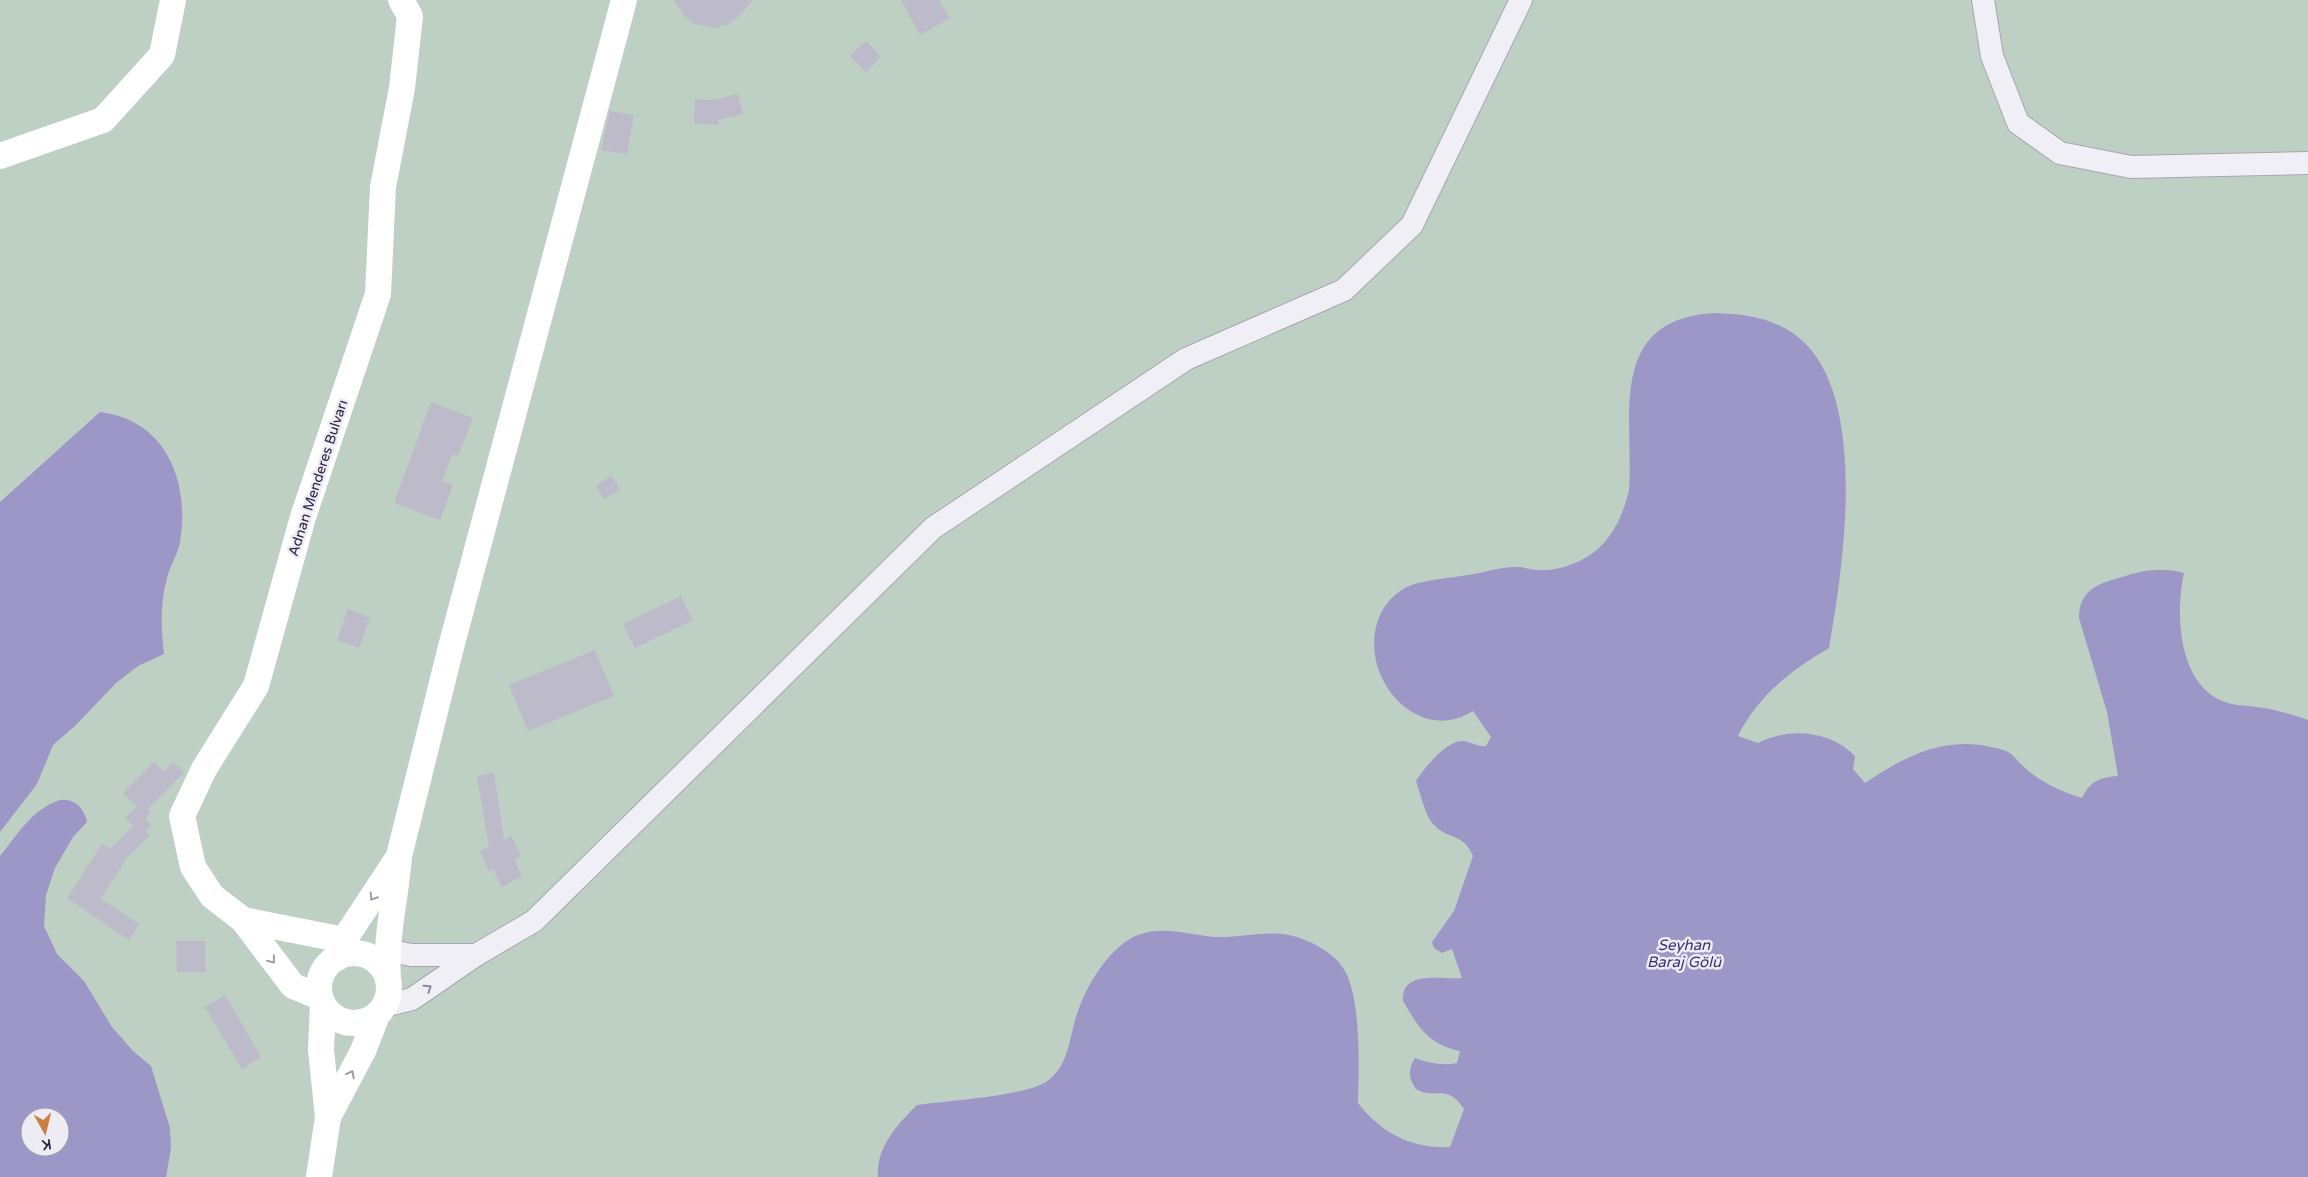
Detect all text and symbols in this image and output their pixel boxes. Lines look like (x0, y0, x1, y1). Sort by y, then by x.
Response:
street label: Adnan Menderes Bulvarı (285, 398, 351, 558)
one-way arrow (369, 892, 379, 901)
water label: Seyhan Baraj Gölü (1647, 936, 1722, 971)
one-way arrow (266, 954, 275, 963)
one-way arrow (422, 985, 431, 993)
one-way arrow (344, 1070, 354, 1079)
north arrow (20, 1107, 70, 1157)
text: K (40, 1135, 53, 1154)

